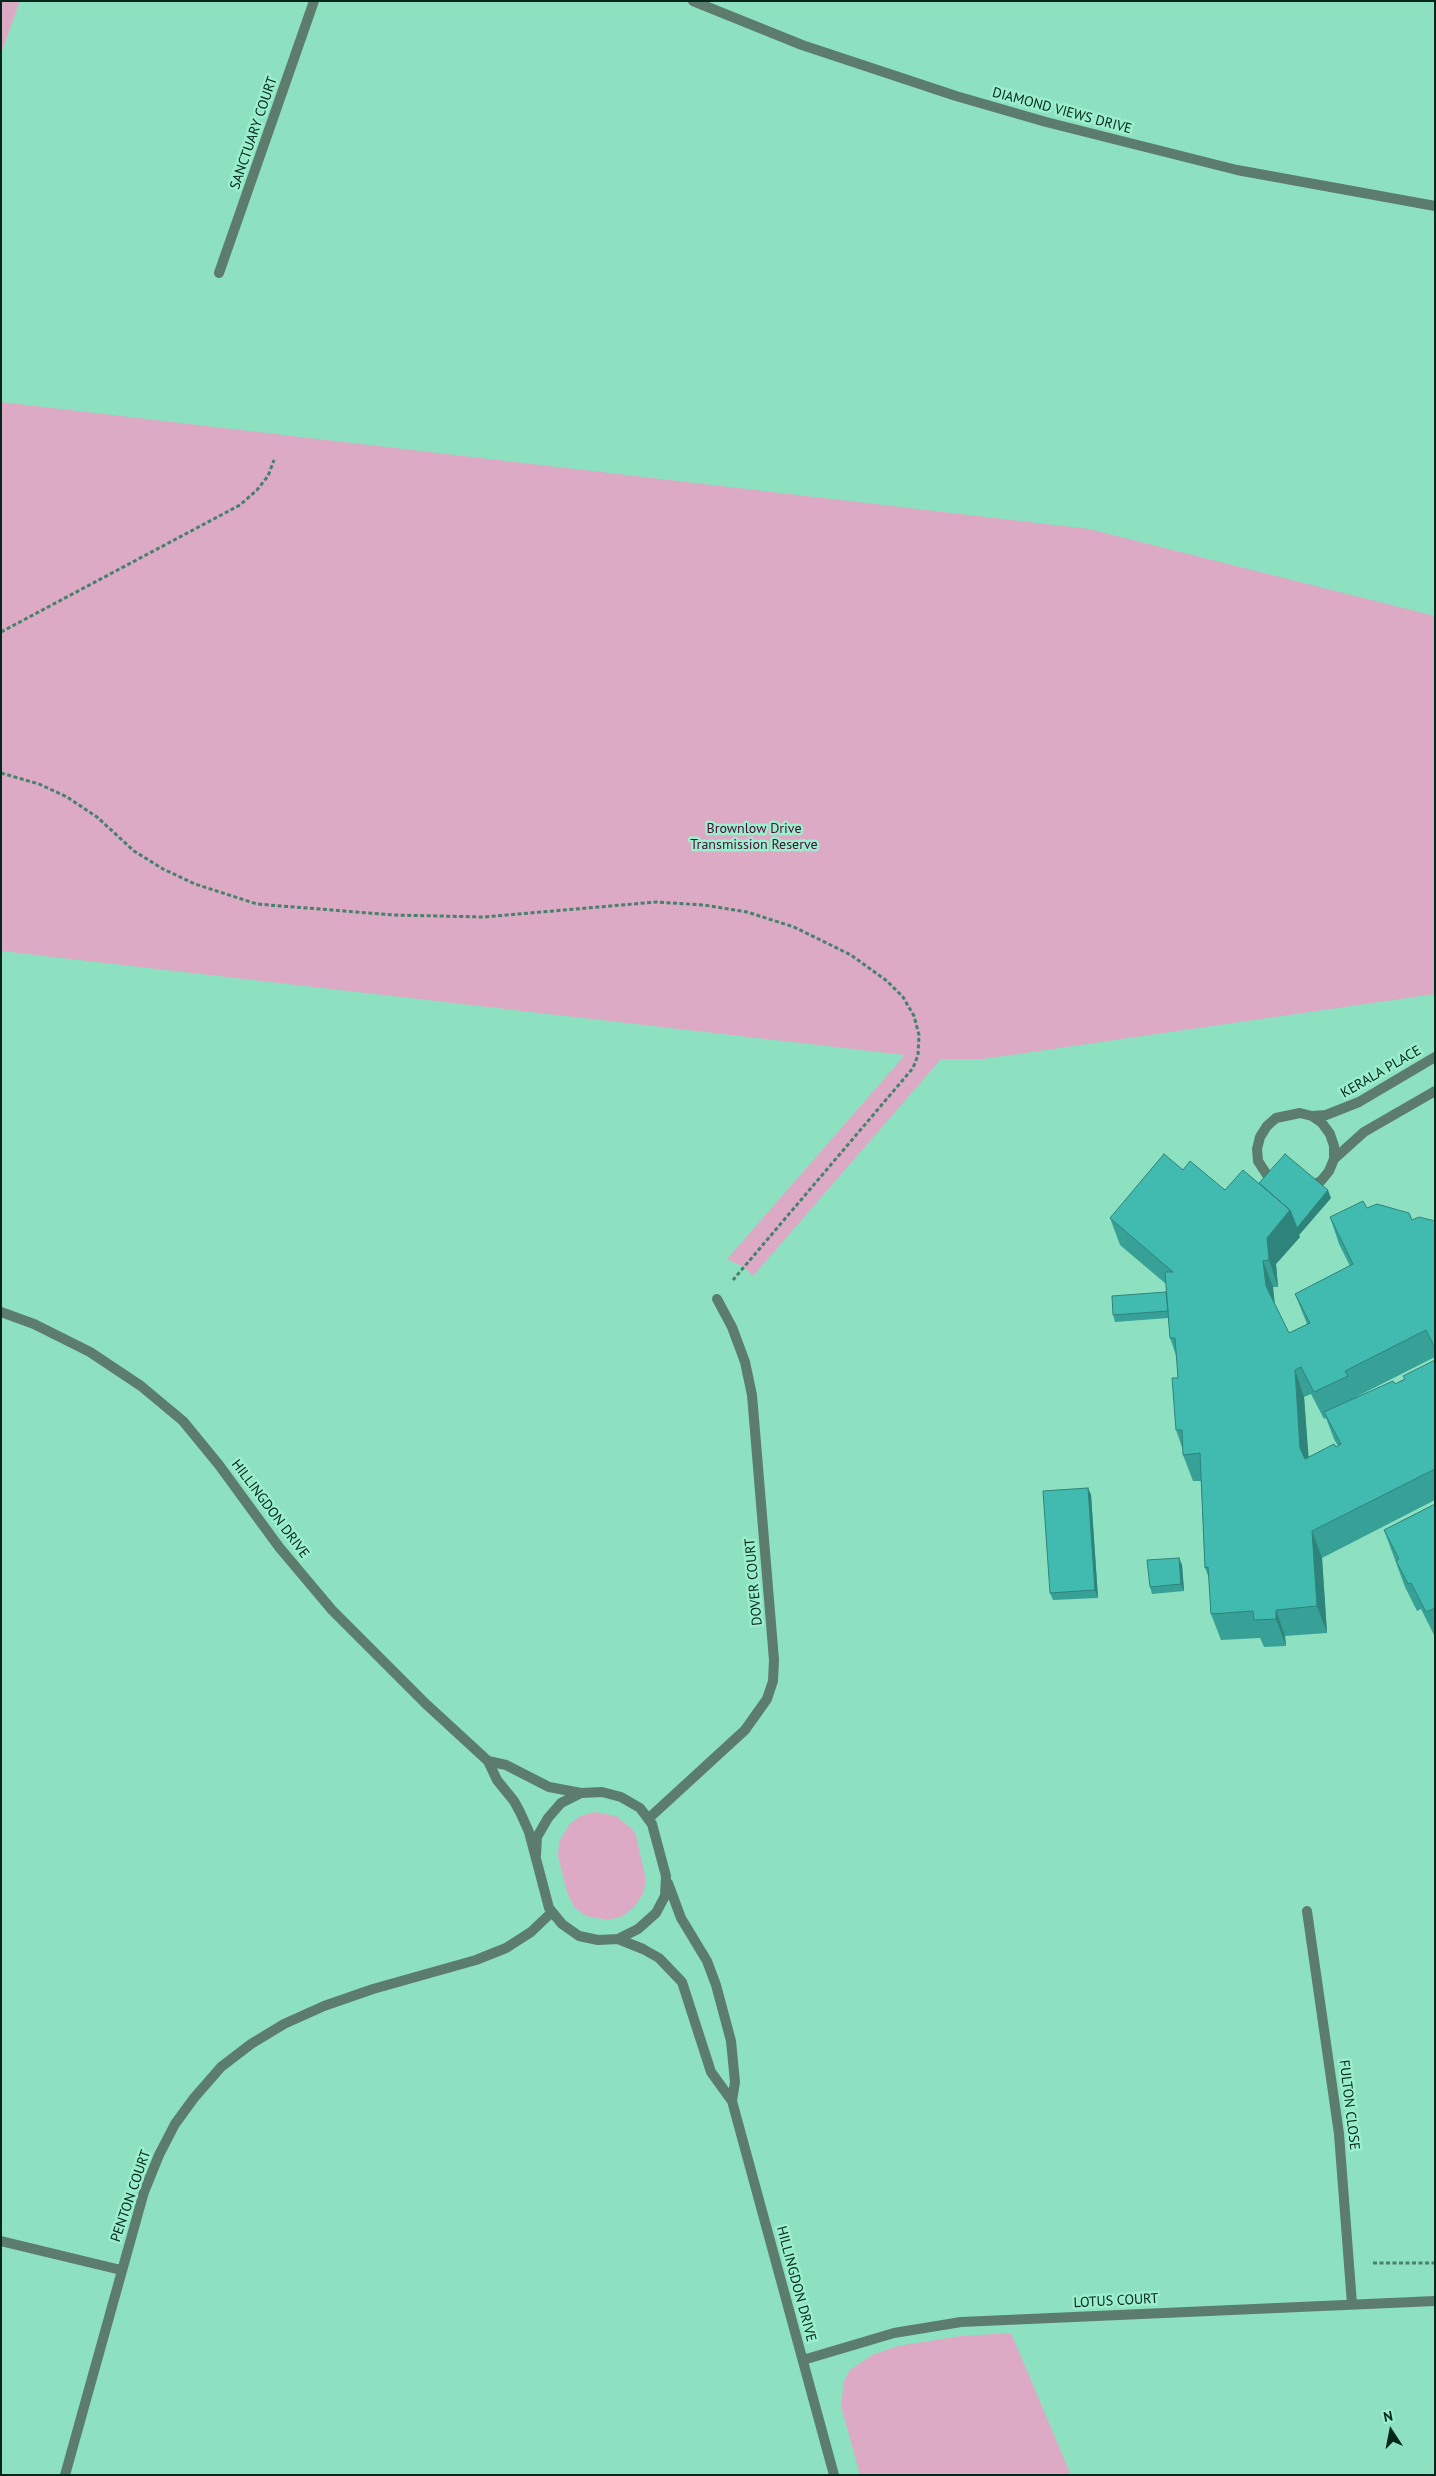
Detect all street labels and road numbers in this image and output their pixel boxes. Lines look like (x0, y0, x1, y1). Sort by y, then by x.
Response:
street label: SANCTUARY COURT (227, 74, 281, 192)
street label: DIAMOND VIEWS DRIVE (990, 84, 1134, 138)
street label: KERALA PLACE (1338, 1042, 1424, 1102)
street label: HILLINGDON DRIVE (228, 1456, 312, 1562)
street label: DOVER COURT (742, 1538, 766, 1626)
street label: FULTON CLOSE (1335, 2059, 1363, 2151)
street label: PENTON COURT (107, 2148, 155, 2244)
street label: HILLINGDON DRIVE (772, 2224, 820, 2344)
street label: LOTUS COURT (1073, 2290, 1159, 2312)

